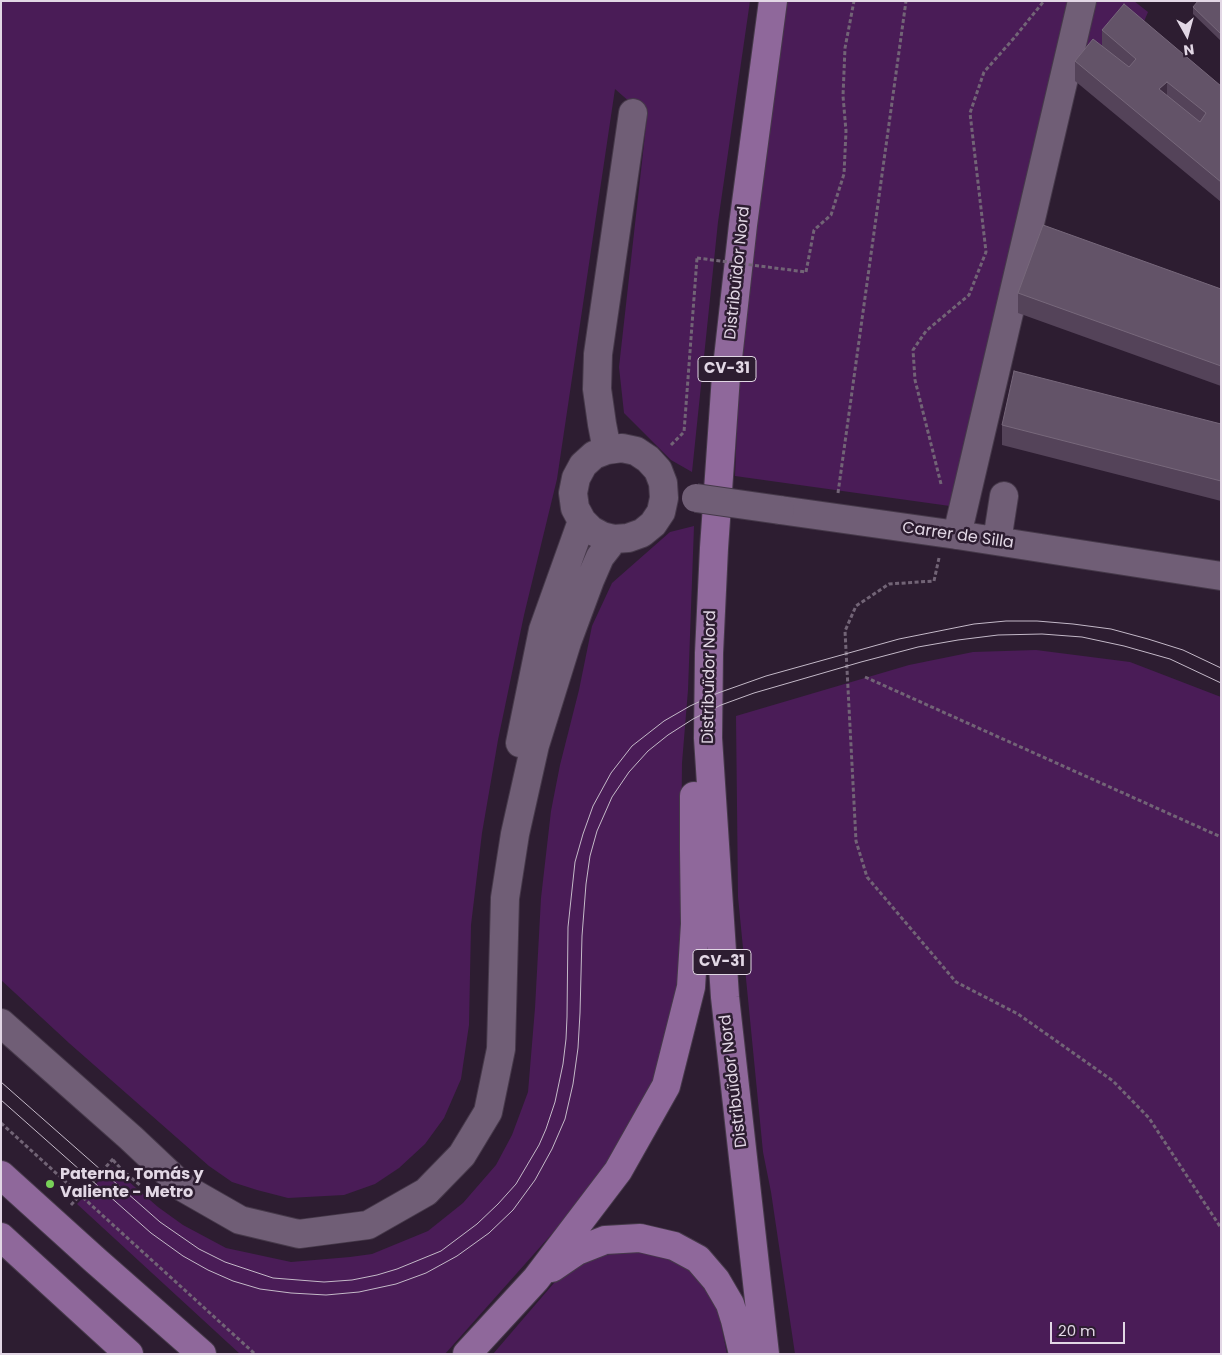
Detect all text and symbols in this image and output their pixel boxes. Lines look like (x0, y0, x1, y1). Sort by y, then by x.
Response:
north arrow (1162, 10, 1212, 60)
text: N (1182, 39, 1195, 60)
street label: Distribuïdor Nord (721, 205, 755, 341)
road number: CV-31 (698, 356, 756, 382)
street label: Carrer de Silla (901, 519, 1015, 553)
street label: Distribuïdor Nord (699, 610, 721, 744)
road number: CV-31 (693, 950, 751, 974)
street label: Distribuïdor Nord (716, 1013, 752, 1149)
place label: Paterna, Tomás y Valiente - Metro (60, 1165, 204, 1203)
marker: Paterna, Tomás y Valiente - Metro (44, 1178, 56, 1190)
scale bar (1052, 1312, 1127, 1344)
text: 20 m (1058, 1320, 1096, 1341)

